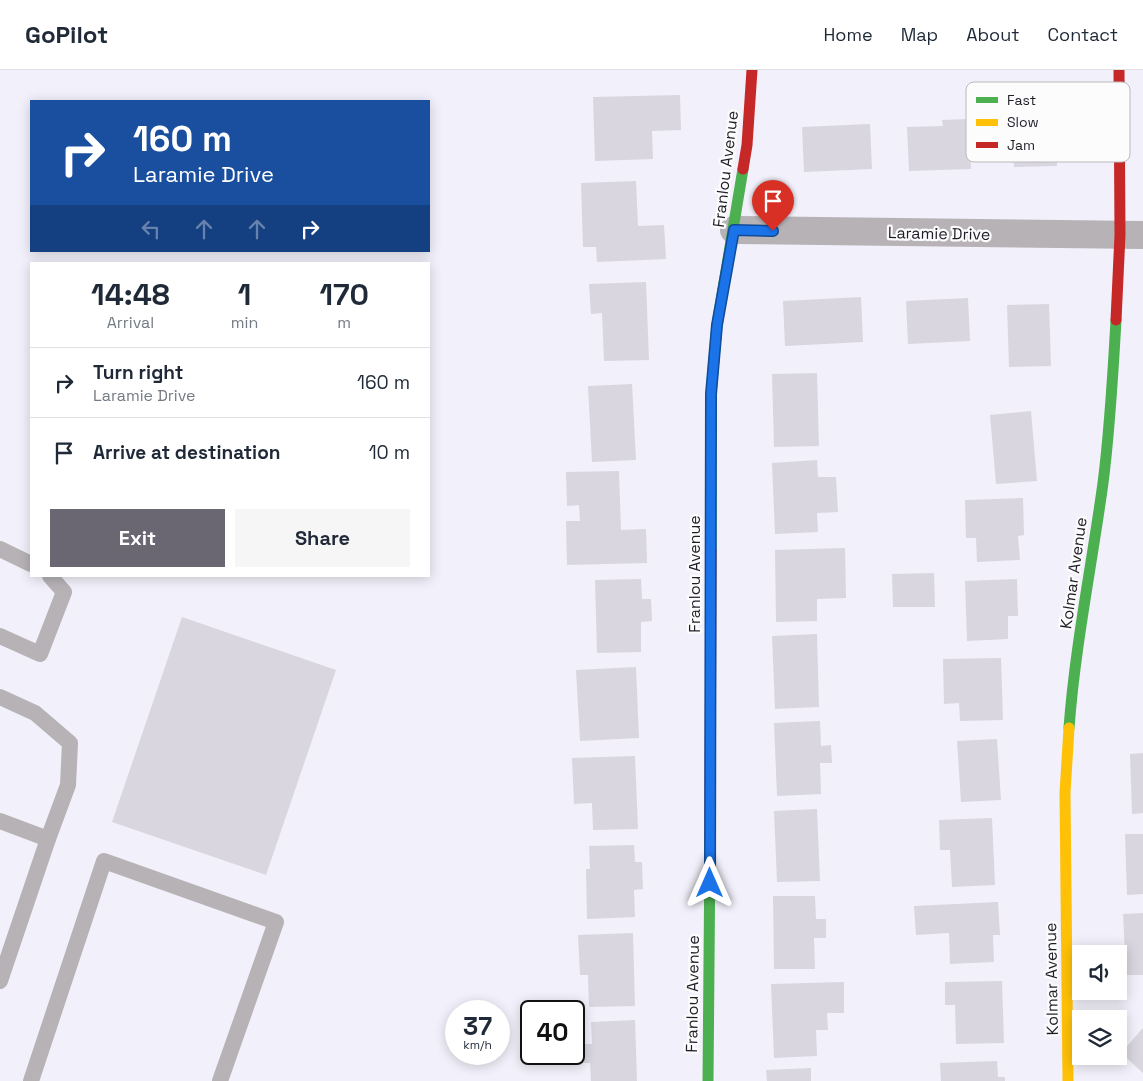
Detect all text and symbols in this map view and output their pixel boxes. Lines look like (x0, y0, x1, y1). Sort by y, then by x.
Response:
text: GoPilot (25, 19, 108, 50)
text: Home (824, 23, 873, 46)
text: Map (901, 23, 938, 46)
text: About (966, 23, 1020, 46)
text: Contact (1048, 23, 1118, 46)
legend (966, 82, 1130, 162)
text: Fast (1007, 91, 1036, 109)
street label: Franlou Avenue (708, 110, 743, 229)
text: Slow (1007, 113, 1039, 131)
text: 160 m (133, 117, 232, 161)
icon: right (50, 120, 115, 185)
text: Jam (1007, 136, 1035, 154)
text: Laramie Drive (133, 160, 274, 188)
pin (752, 180, 794, 231)
icon: arrive (759, 187, 787, 215)
icon: left (137, 215, 165, 243)
icon: ahead (190, 215, 218, 243)
icon: ahead (243, 215, 271, 243)
icon: right (296, 215, 324, 243)
street label: Laramie Drive (888, 222, 990, 245)
text: 14:48 (91, 275, 170, 314)
text: 1 (238, 275, 251, 314)
text: 170 (319, 275, 369, 314)
text: Arrival (107, 312, 154, 333)
text: min (231, 312, 258, 333)
text: m (337, 312, 351, 333)
text: Turn right (93, 360, 183, 385)
icon: right (50, 369, 78, 397)
text: 160 m (357, 370, 410, 395)
text: Laramie Drive (93, 385, 196, 406)
icon: arrive (50, 439, 78, 467)
text: Arrive at destination (93, 440, 281, 465)
text: 10 m (369, 440, 410, 465)
button: Exit (50, 509, 225, 567)
button: Share (235, 509, 410, 567)
street label: Franlou Avenue (684, 515, 705, 633)
street label: Kolmar Avenue (1055, 516, 1092, 630)
position arrow (683, 856, 735, 908)
street label: Kolmar Avenue (1040, 922, 1063, 1035)
street label: Franlou Avenue (681, 935, 704, 1053)
map controls (1072, 945, 1127, 1065)
button: sound (1072, 945, 1127, 1000)
speed limit sign: 40 (520, 1000, 585, 1065)
text: 37 (463, 1010, 492, 1042)
button: layers (1072, 1010, 1127, 1065)
text: km/h (463, 1037, 492, 1053)

